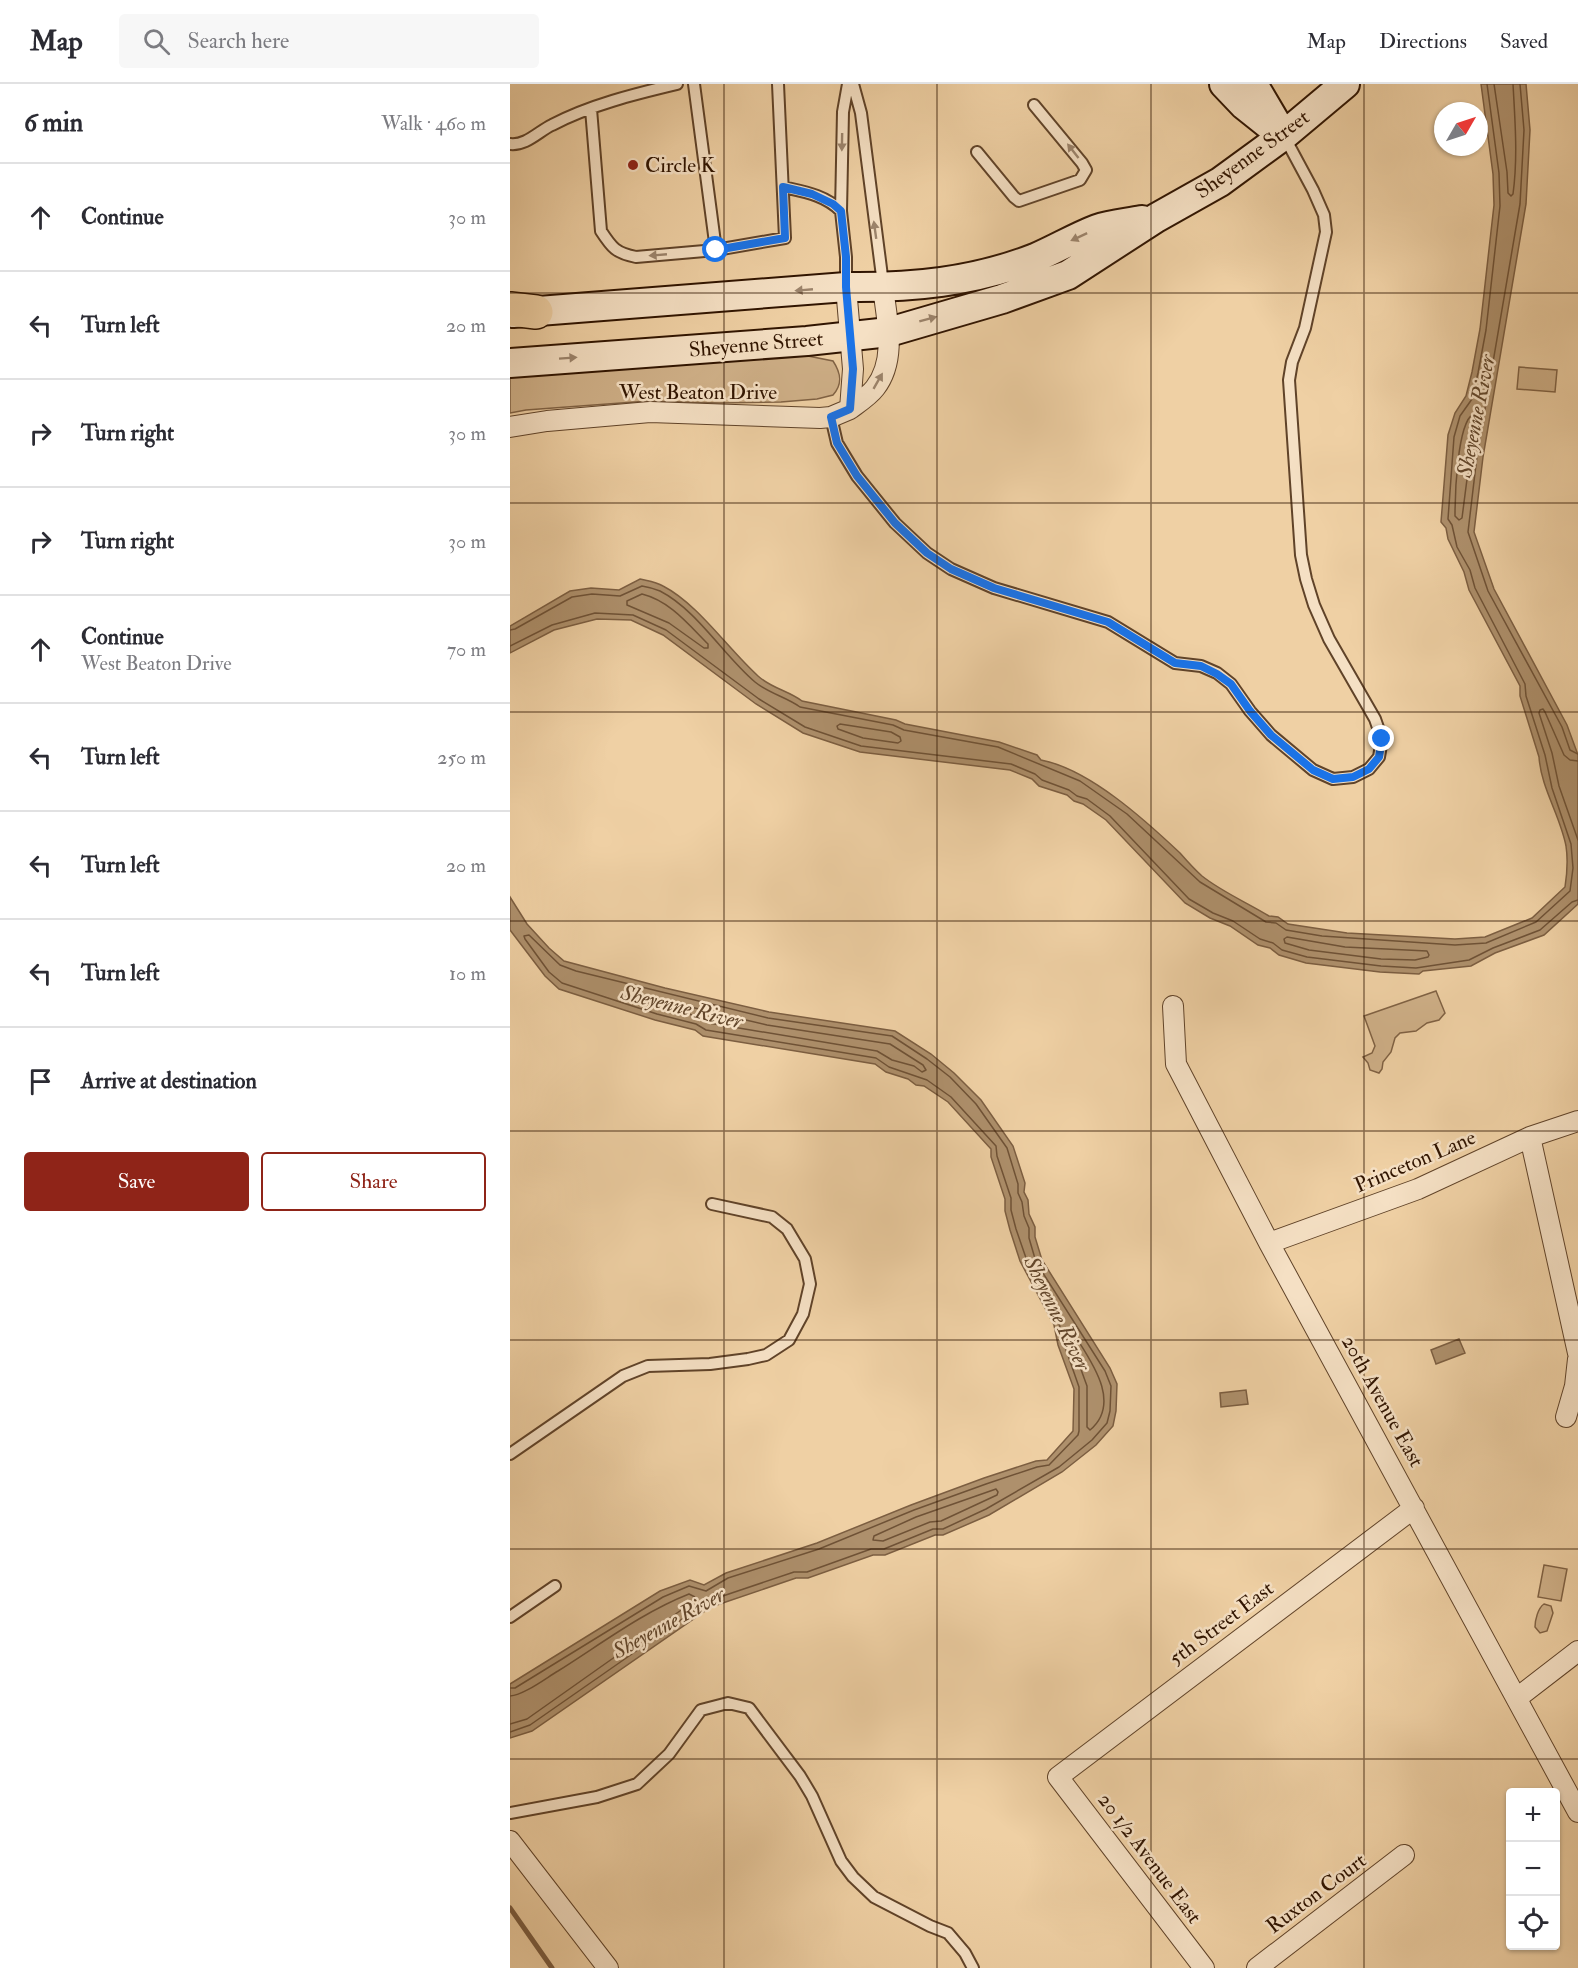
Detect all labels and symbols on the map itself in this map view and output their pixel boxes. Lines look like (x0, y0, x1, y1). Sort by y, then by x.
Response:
north arrow (1434, 102, 1488, 156)
street label: Sheyenne Street (1190, 104, 1315, 205)
one-way arrow (837, 133, 847, 152)
one-way arrow (1067, 143, 1080, 159)
place label: Circle K (645, 152, 716, 179)
marker: Circle K (626, 158, 640, 172)
one-way arrow (871, 220, 880, 239)
one-way arrow (1071, 233, 1088, 242)
route start (702, 236, 728, 262)
one-way arrow (649, 250, 668, 260)
one-way arrow (794, 285, 813, 295)
one-way arrow (919, 314, 937, 324)
street label: Sheyenne Street (688, 325, 825, 364)
water label: Sheyenne River (1450, 351, 1502, 481)
one-way arrow (559, 354, 578, 363)
one-way arrow (873, 373, 884, 389)
street label: West Beaton Drive (618, 379, 777, 406)
route end (1368, 725, 1394, 751)
water label: Sheyenne River (617, 978, 747, 1036)
street label: Princeton Lane (1351, 1124, 1480, 1199)
water label: Sheyenne River (1017, 1251, 1098, 1377)
street label: 20th Avenue East (1335, 1331, 1430, 1472)
street label: 5th Street East (1164, 1575, 1279, 1672)
water label: Sheyenne River (606, 1580, 731, 1666)
street label: 20 1/2 Avenue East (1092, 1788, 1208, 1929)
street label: Ruxton Court (1261, 1847, 1372, 1940)

